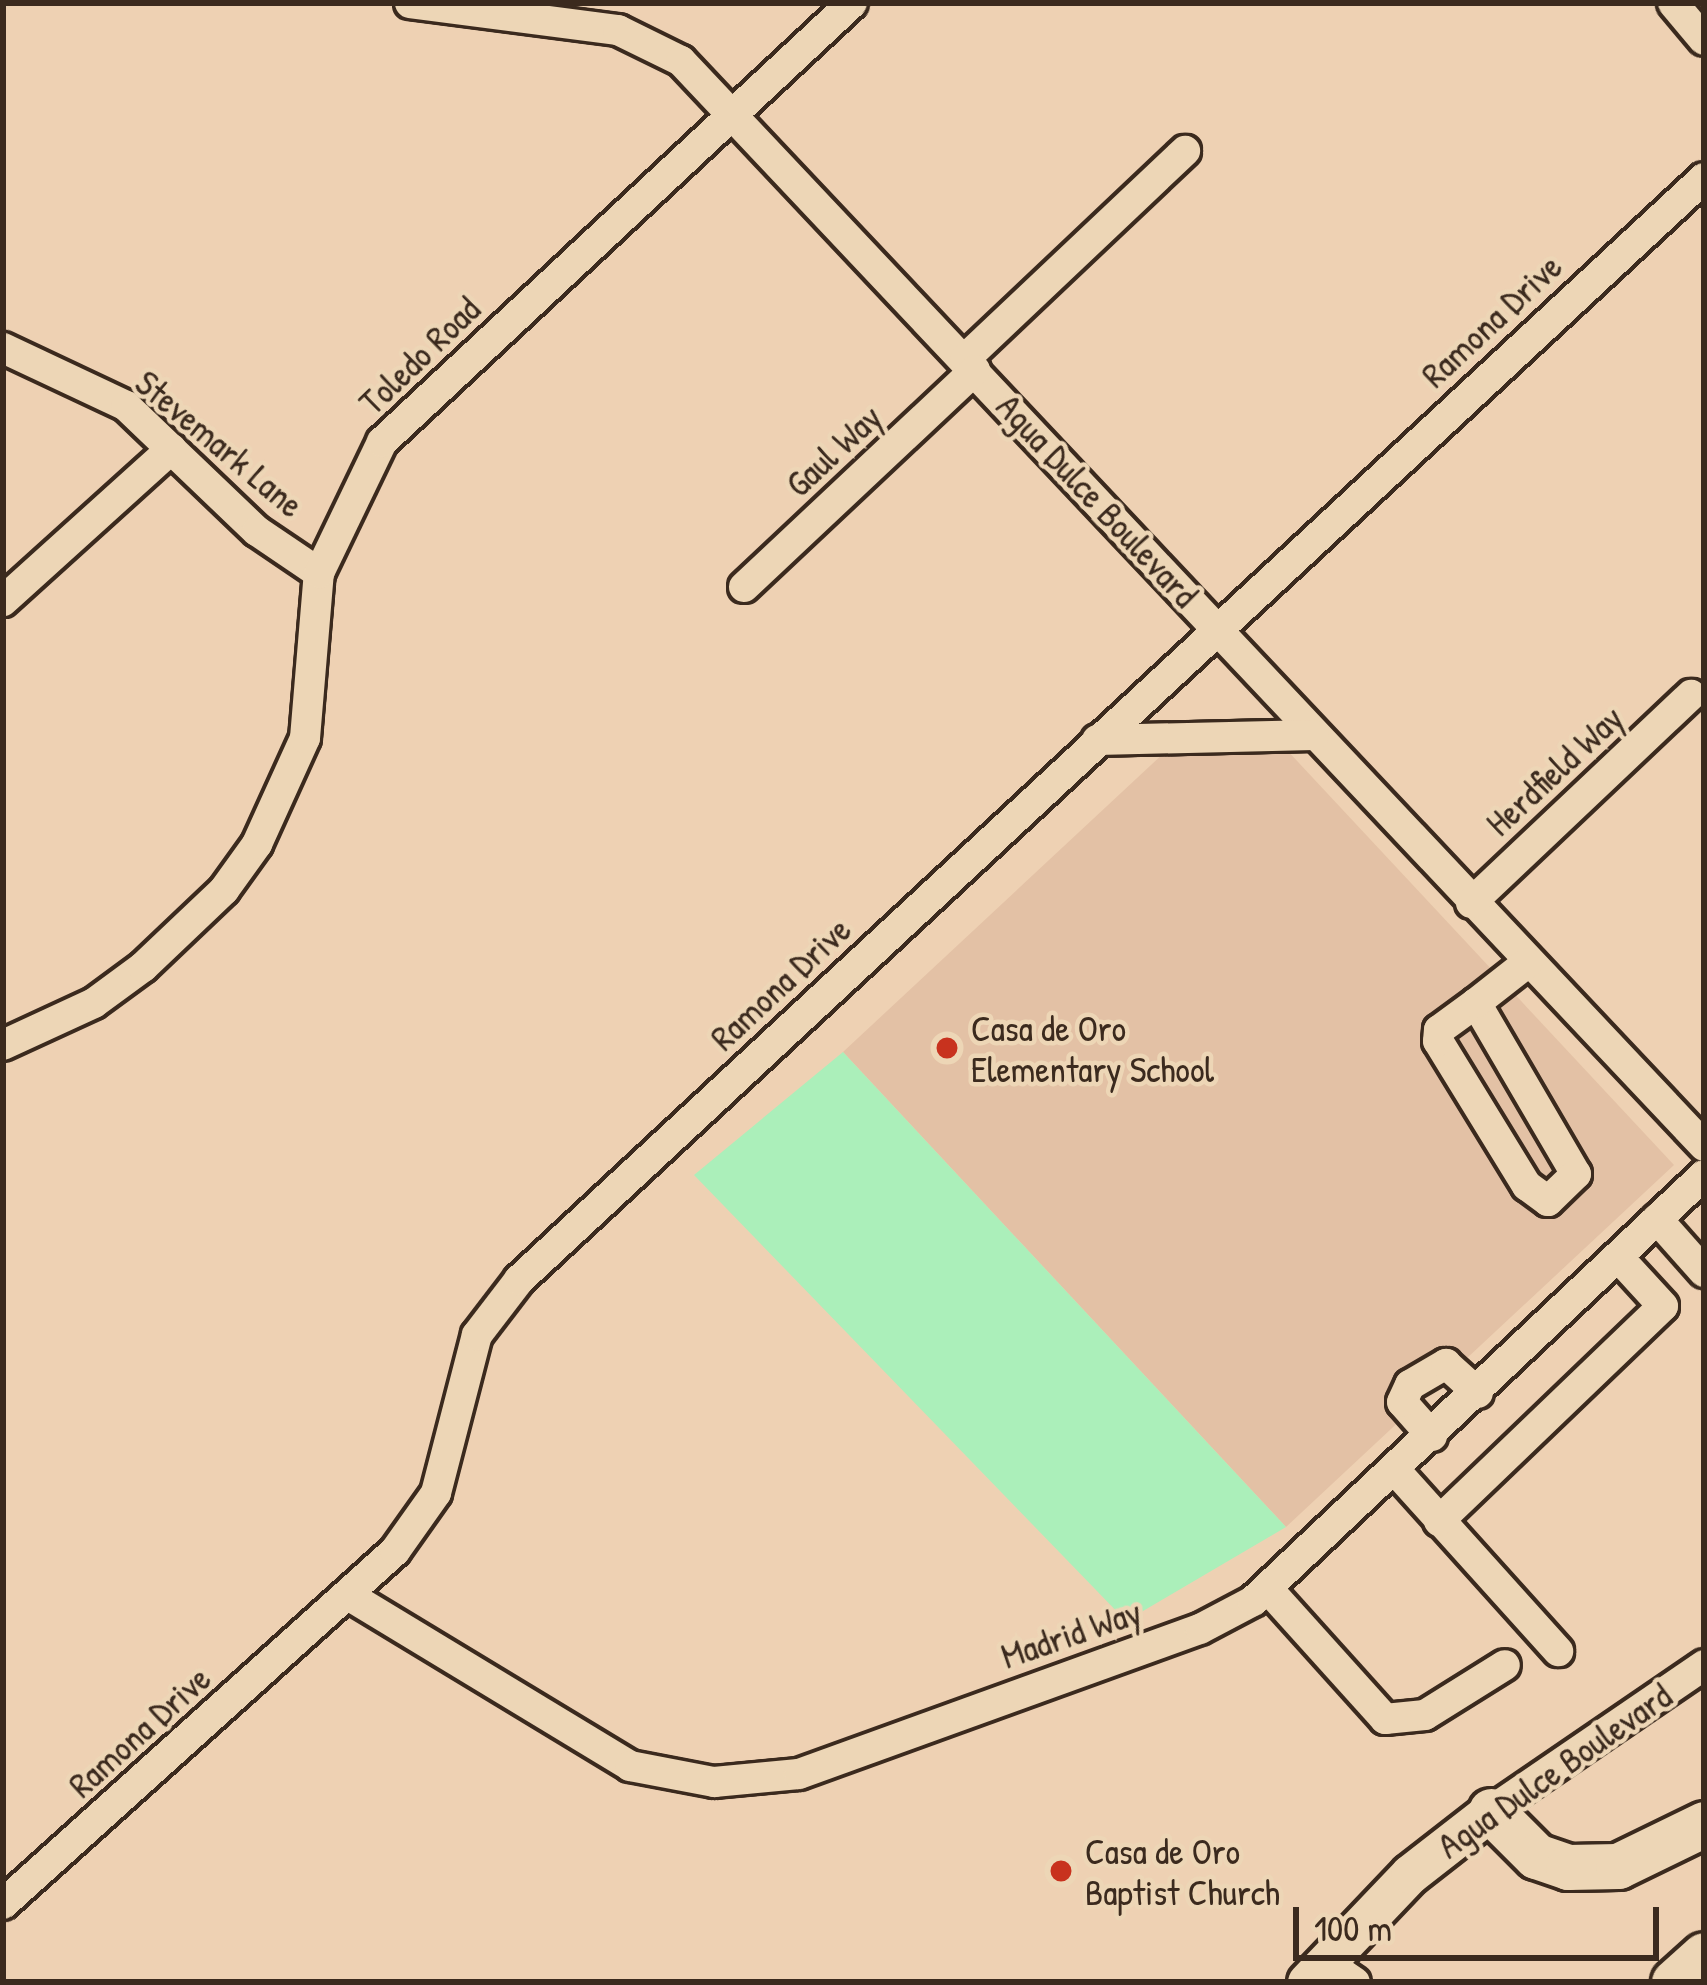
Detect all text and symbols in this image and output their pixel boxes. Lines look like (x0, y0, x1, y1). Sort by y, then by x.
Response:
street label: Ramona Drive (1412, 244, 1570, 396)
street label: Toledo Road (350, 287, 488, 423)
street label: Stevemark Lane (127, 360, 313, 526)
street label: Agua Dulce Boulevard (988, 385, 1208, 615)
street label: Gaul Way (776, 395, 890, 505)
street label: Herdfield Way (1477, 696, 1631, 844)
street label: Ramona Drive (701, 907, 859, 1059)
place label: Casa de Oro Elementary School (971, 1005, 1214, 1090)
marker: Casa de Oro Elementary School (934, 1035, 960, 1061)
street label: Madrid Way (995, 1589, 1147, 1677)
street label: Ramona Drive (59, 1656, 219, 1806)
street label: Agua Dulce Boulevard (1429, 1673, 1679, 1867)
place label: Casa de Oro Baptist Church (1085, 1828, 1280, 1913)
marker: Casa de Oro Baptist Church (1048, 1858, 1074, 1884)
scale bar (1299, 1883, 1665, 1957)
text: 100 m (1314, 1903, 1392, 1952)

